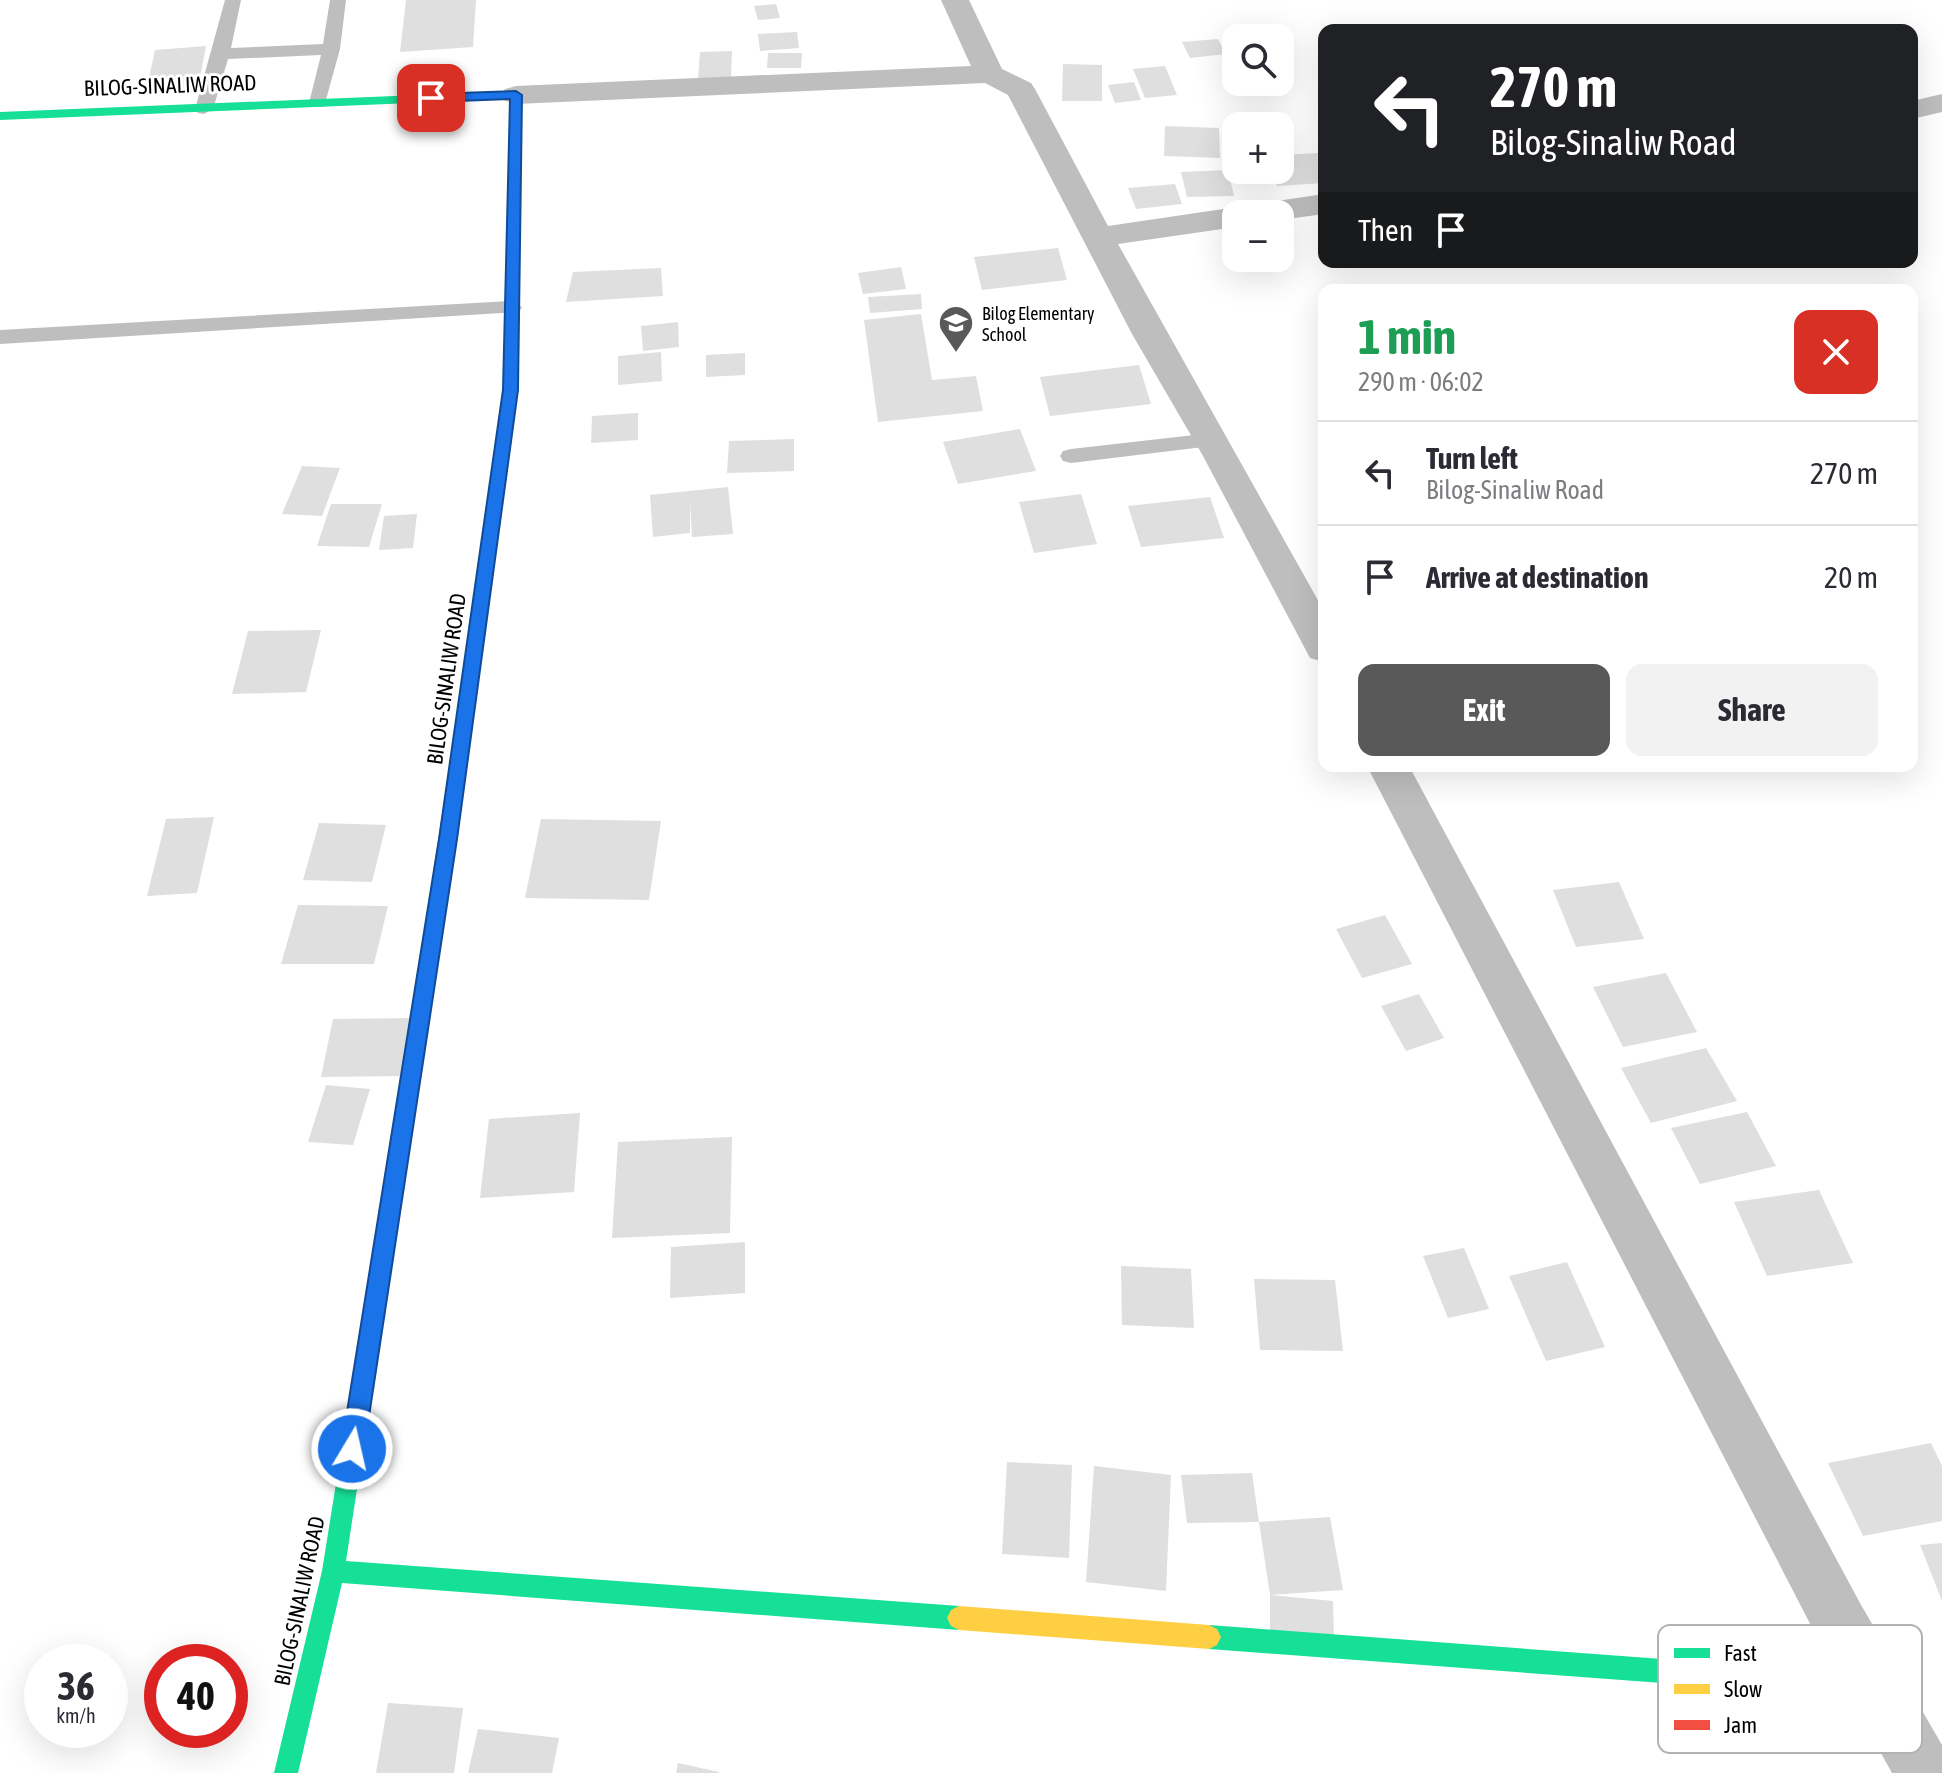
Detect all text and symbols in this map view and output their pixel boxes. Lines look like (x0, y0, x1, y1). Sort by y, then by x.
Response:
map controls (1222, 24, 1294, 272)
button: search (1222, 24, 1294, 96)
text: 270 m (1490, 55, 1617, 119)
icon: left (1358, 56, 1462, 160)
pin (397, 64, 465, 132)
street label: BILOG-SINALIW ROAD (83, 69, 257, 101)
icon: arrive (409, 76, 453, 120)
button: + (1222, 112, 1294, 184)
text: Bilog-Sinaliw Road (1490, 121, 1737, 163)
button: − (1222, 200, 1294, 272)
icon: arrive (1429, 208, 1473, 252)
text: Then (1358, 213, 1413, 247)
place label: Bilog Elementary School (982, 303, 1095, 345)
school or university icon: Bilog Elementary School (937, 304, 975, 354)
text: 1 min (1358, 309, 1456, 364)
button: close (1794, 310, 1878, 394)
text: 290 m · 06:02 (1358, 367, 1484, 397)
text: Turn left (1426, 441, 1518, 475)
icon: left (1358, 451, 1402, 495)
text: 270 m (1810, 456, 1878, 490)
text: Bilog-Sinaliw Road (1426, 475, 1604, 505)
icon: arrive (1358, 555, 1402, 599)
text: Arrive at destination (1426, 560, 1648, 594)
text: 20 m (1824, 560, 1878, 594)
street label: BILOG-SINALIW ROAD (421, 592, 471, 766)
button: Exit (1358, 664, 1610, 756)
button: Share (1626, 664, 1878, 756)
position arrow (310, 1407, 394, 1491)
street label: BILOG-SINALIW ROAD (268, 1514, 330, 1688)
legend (1658, 1625, 1922, 1753)
text: Fast (1724, 1640, 1757, 1666)
speed limit sign: 40 (144, 1644, 248, 1748)
text: 36 (57, 1663, 95, 1708)
text: Slow (1724, 1676, 1762, 1702)
text: km/h (56, 1704, 96, 1727)
text: Jam (1724, 1712, 1757, 1738)

